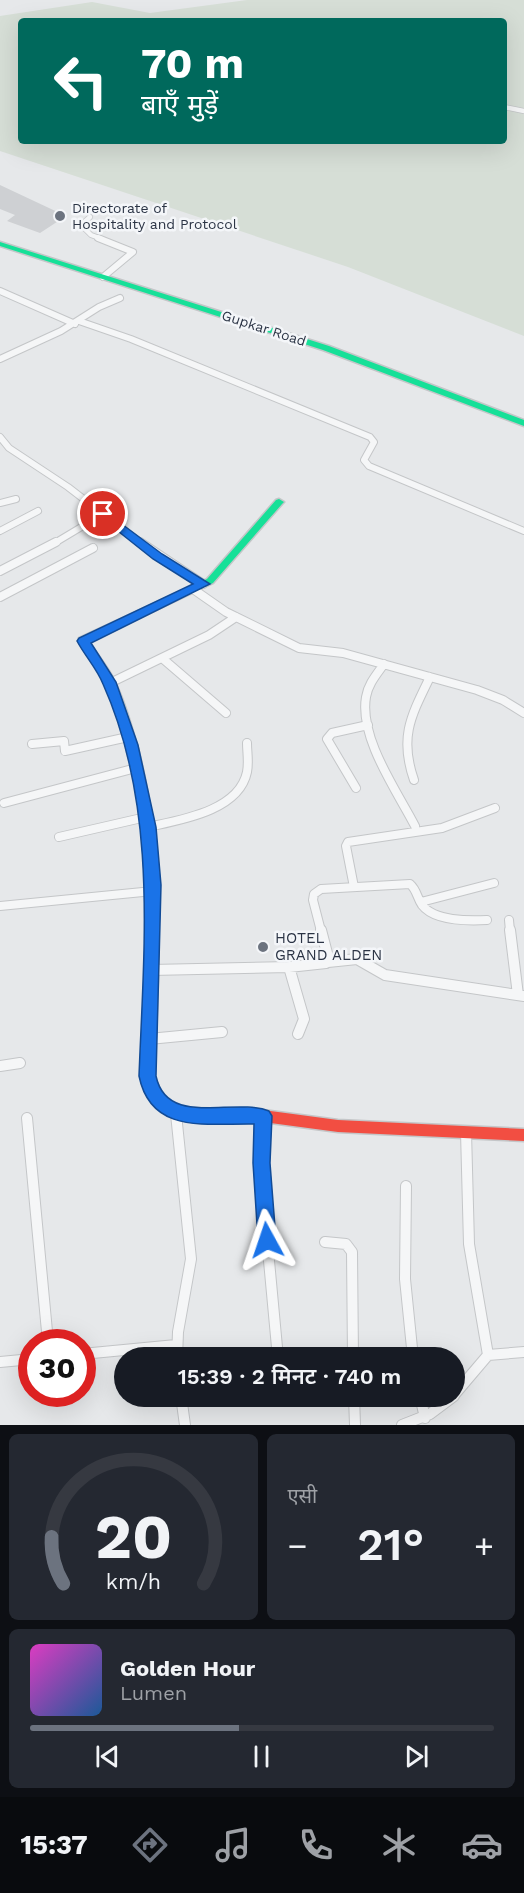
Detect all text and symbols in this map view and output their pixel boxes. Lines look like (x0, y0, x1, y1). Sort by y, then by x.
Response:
text: 70 m (141, 39, 244, 88)
icon: left (42, 42, 120, 120)
text: बाएँ मुड़ें (141, 89, 218, 121)
place label: Directorate of Hospitality and Protocol (72, 200, 238, 232)
marker: Directorate of Hospitality and Protocol (53, 209, 67, 223)
street label: Gupkar Road (220, 307, 308, 349)
pin (77, 488, 128, 539)
icon: arrive (86, 497, 119, 530)
place label: HOTEL GRAND ALDEN (275, 929, 382, 964)
marker: HOTEL GRAND ALDEN (256, 940, 270, 954)
position arrow (235, 1208, 299, 1272)
speed limit sign: 30 (18, 1329, 96, 1407)
text: 15:39 · 2 मिनट · 740 m (178, 1364, 401, 1389)
text: एसी (288, 1484, 317, 1508)
text: 20 (95, 1500, 172, 1573)
text: 21° (357, 1518, 424, 1571)
text: − (288, 1526, 307, 1565)
text: + (474, 1526, 494, 1565)
text: km/h (106, 1569, 161, 1594)
text: Golden Hour (120, 1656, 255, 1681)
text: Lumen (120, 1681, 187, 1705)
icon: previous (91, 1740, 124, 1773)
icon: pause (245, 1740, 278, 1773)
icon: next (400, 1740, 433, 1773)
icon: directions (129, 1824, 171, 1866)
icon: music (212, 1824, 254, 1866)
icon: phone (295, 1824, 337, 1866)
icon: climate (378, 1824, 420, 1866)
icon: car (461, 1824, 503, 1866)
text: 15:37 (21, 1829, 88, 1861)

